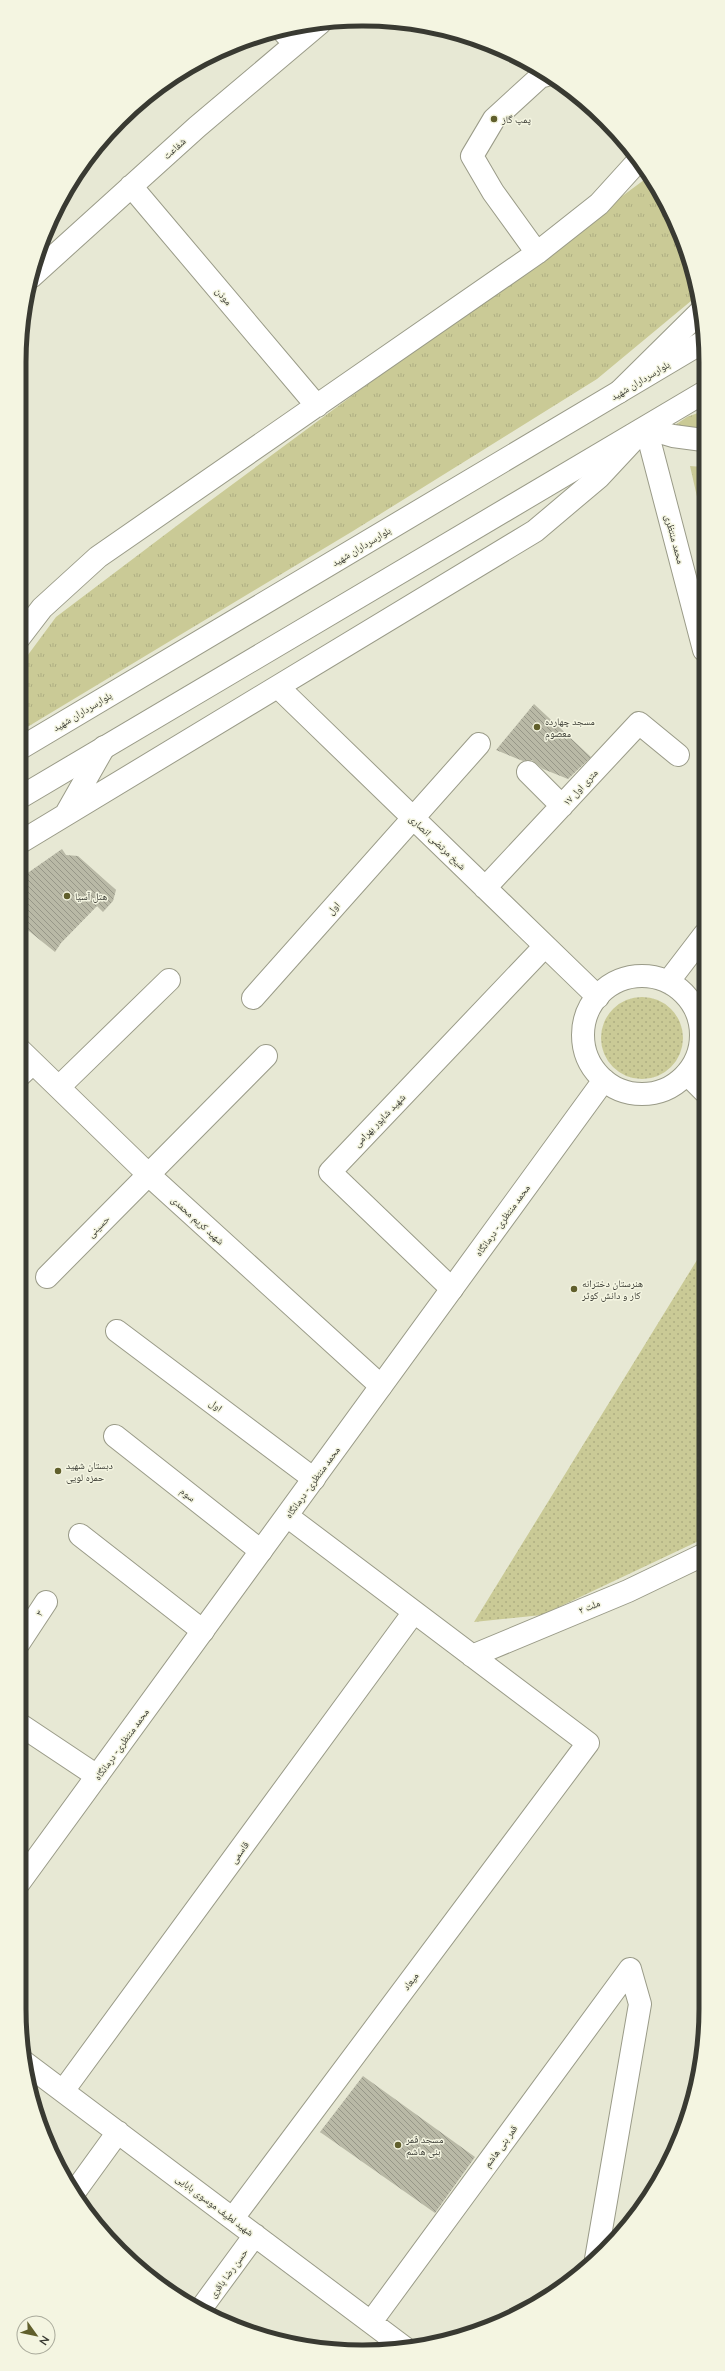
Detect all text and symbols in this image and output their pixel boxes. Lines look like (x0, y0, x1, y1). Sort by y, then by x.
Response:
place label: پمپ گاز (501, 113, 531, 126)
marker: پمپ گاز (489, 114, 499, 124)
street label: شفاعت (160, 134, 188, 161)
street label: موذن (212, 285, 235, 308)
street label: بلوارسرداران شهید (608, 358, 672, 403)
street label: محمد منتظری (662, 513, 687, 565)
street label: بلوارسرداران شهید (329, 524, 393, 569)
street label: بلوارسرداران شهید (50, 689, 114, 734)
place label: مسجد چهارده معصوم (545, 715, 595, 741)
marker: مسجد چهارده معصوم (532, 722, 542, 732)
street label: ۱۷ متری اول (560, 766, 601, 808)
street label: شیخ مرتضی انصاری (406, 812, 469, 873)
place label: هتل آسیا (75, 890, 107, 903)
marker: هتل آسیا (62, 891, 72, 901)
street label: اول (324, 899, 343, 918)
street label: شهید شاپور بهرامی (351, 1091, 408, 1150)
street label: محمد منتظری- درمانگاه (472, 1182, 533, 1259)
street label: شهید کریم محمدی (168, 1193, 227, 1249)
street label: حسینی (84, 1212, 113, 1240)
place label: هنرستان دخترانه کار و دانش کوثر (581, 1277, 643, 1302)
marker: هنرستان دخترانه کار و دانش کوثر (569, 1284, 579, 1294)
street label: اول (207, 1396, 225, 1415)
street label: محمد منتظری- درمانگاه (282, 1444, 343, 1521)
place label: دبستان شهید حمزه لویی (66, 1459, 113, 1484)
marker: دبستان شهید حمزه لویی (53, 1466, 63, 1476)
street label: سوم (177, 1484, 198, 1506)
street label: ملت ۲ (576, 1596, 602, 1616)
street label: ۳ (33, 1607, 46, 1618)
street label: محمد منتظری- درمانگاه (91, 1706, 152, 1783)
street label: قاسمی (227, 1839, 252, 1866)
street label: میعاد (399, 1969, 421, 1992)
street label: قمر بنی هاشم (481, 2122, 521, 2171)
place label: مسجد قمر بنی هاشم (405, 2133, 444, 2159)
marker: مسجد قمر بنی هاشم (393, 2140, 403, 2150)
street label: شهید لطیف موسوی بابایی (173, 2172, 257, 2239)
street label: حسن رضا باقری (206, 2246, 251, 2301)
north arrow (16, 2315, 56, 2355)
text: N (37, 2334, 53, 2348)

